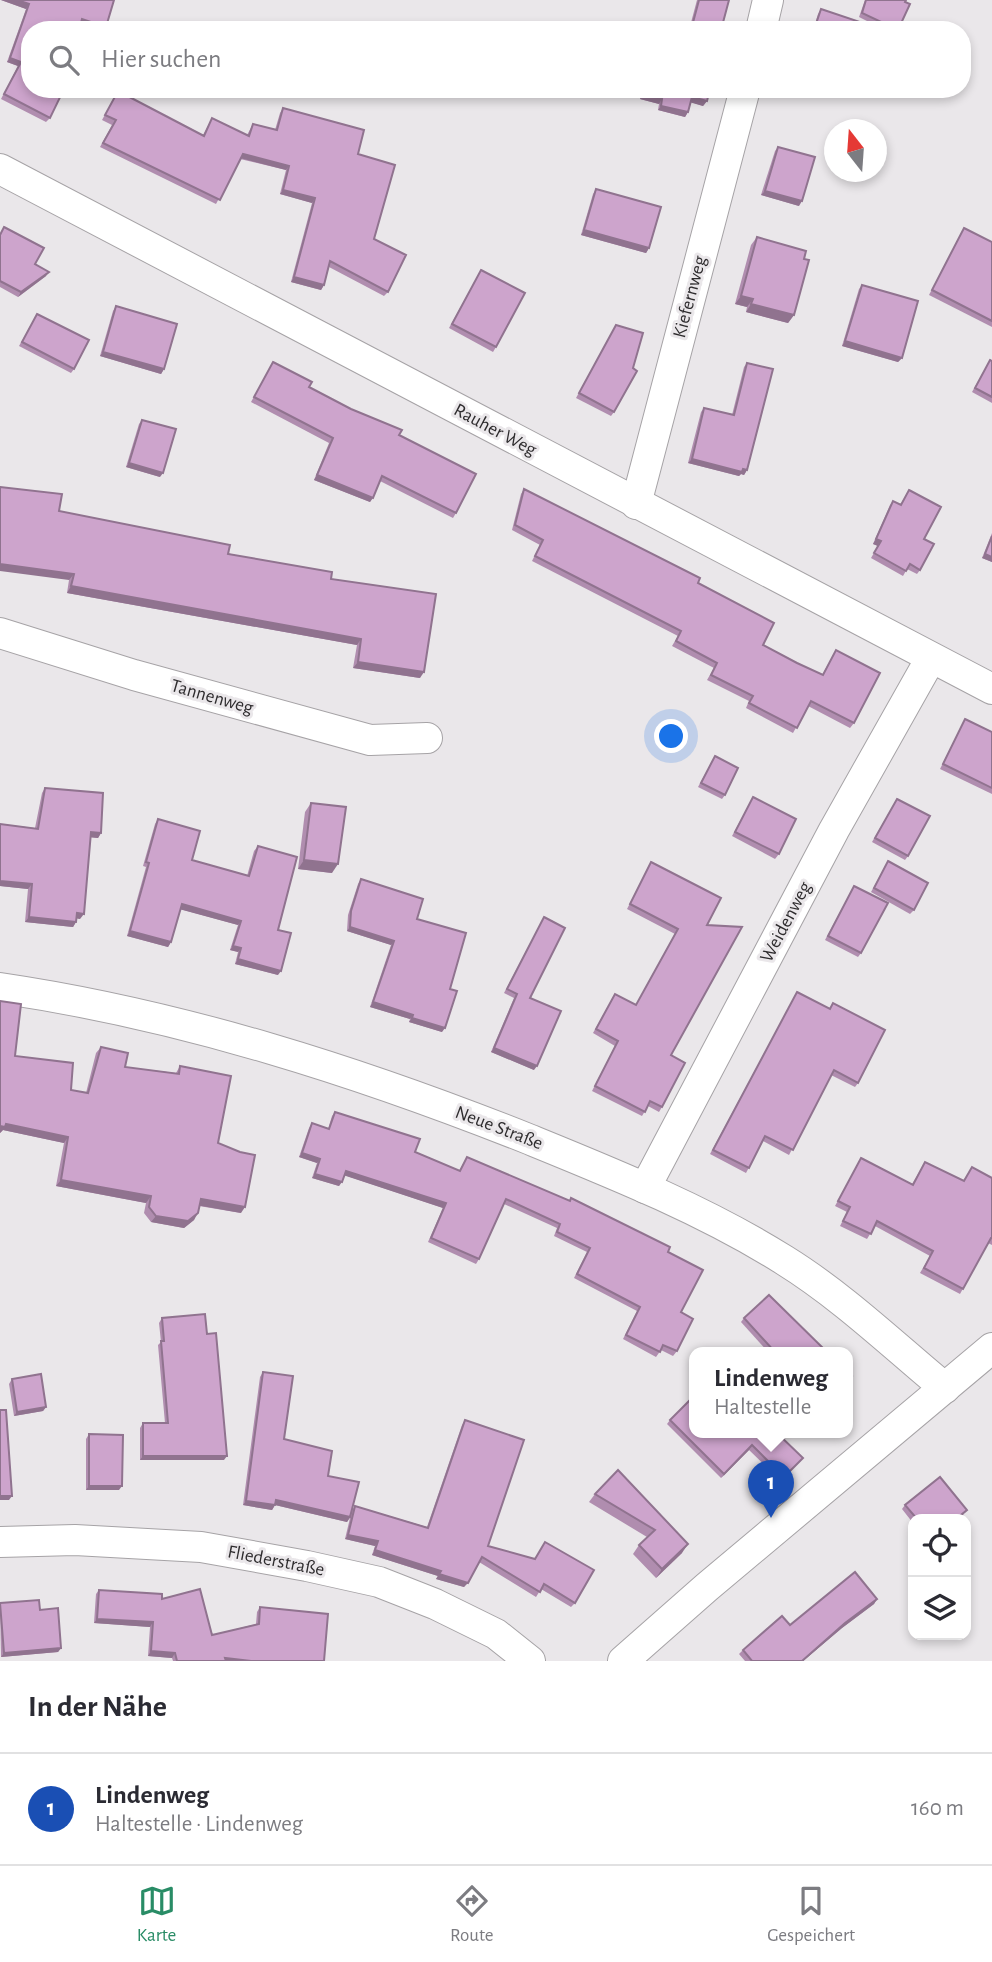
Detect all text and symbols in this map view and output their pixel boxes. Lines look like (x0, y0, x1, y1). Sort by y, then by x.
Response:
search box (21, 21, 971, 98)
icon: search (45, 41, 83, 79)
text: Hier suchen (101, 46, 222, 72)
north arrow (824, 119, 887, 182)
street label: Kiefernweg (670, 253, 710, 340)
street label: Rauher Weg (451, 400, 540, 460)
street label: Tannenweg (169, 676, 256, 718)
your location (654, 719, 688, 753)
street label: Weidenweg (757, 878, 815, 965)
street label: Neue Straße (453, 1103, 545, 1153)
popup (689, 1347, 853, 1438)
text: Lindenweg (714, 1365, 828, 1391)
text: Haltestelle (714, 1396, 811, 1419)
pin: 1 (748, 1460, 794, 1518)
map controls (908, 1514, 971, 1640)
button: locate (908, 1514, 971, 1577)
street label: Fliederstraße (226, 1542, 326, 1580)
button: layers (908, 1577, 971, 1640)
text: In der Nähe (28, 1692, 167, 1722)
text: Lindenweg (95, 1782, 209, 1808)
text: 1 (47, 1797, 55, 1820)
text: 160 m (911, 1797, 964, 1820)
text: Haltestelle · Lindenweg (95, 1813, 303, 1836)
tab: Karte (137, 1882, 176, 1947)
tab: Route (450, 1882, 493, 1947)
tab: Gespeichert (767, 1882, 855, 1947)

